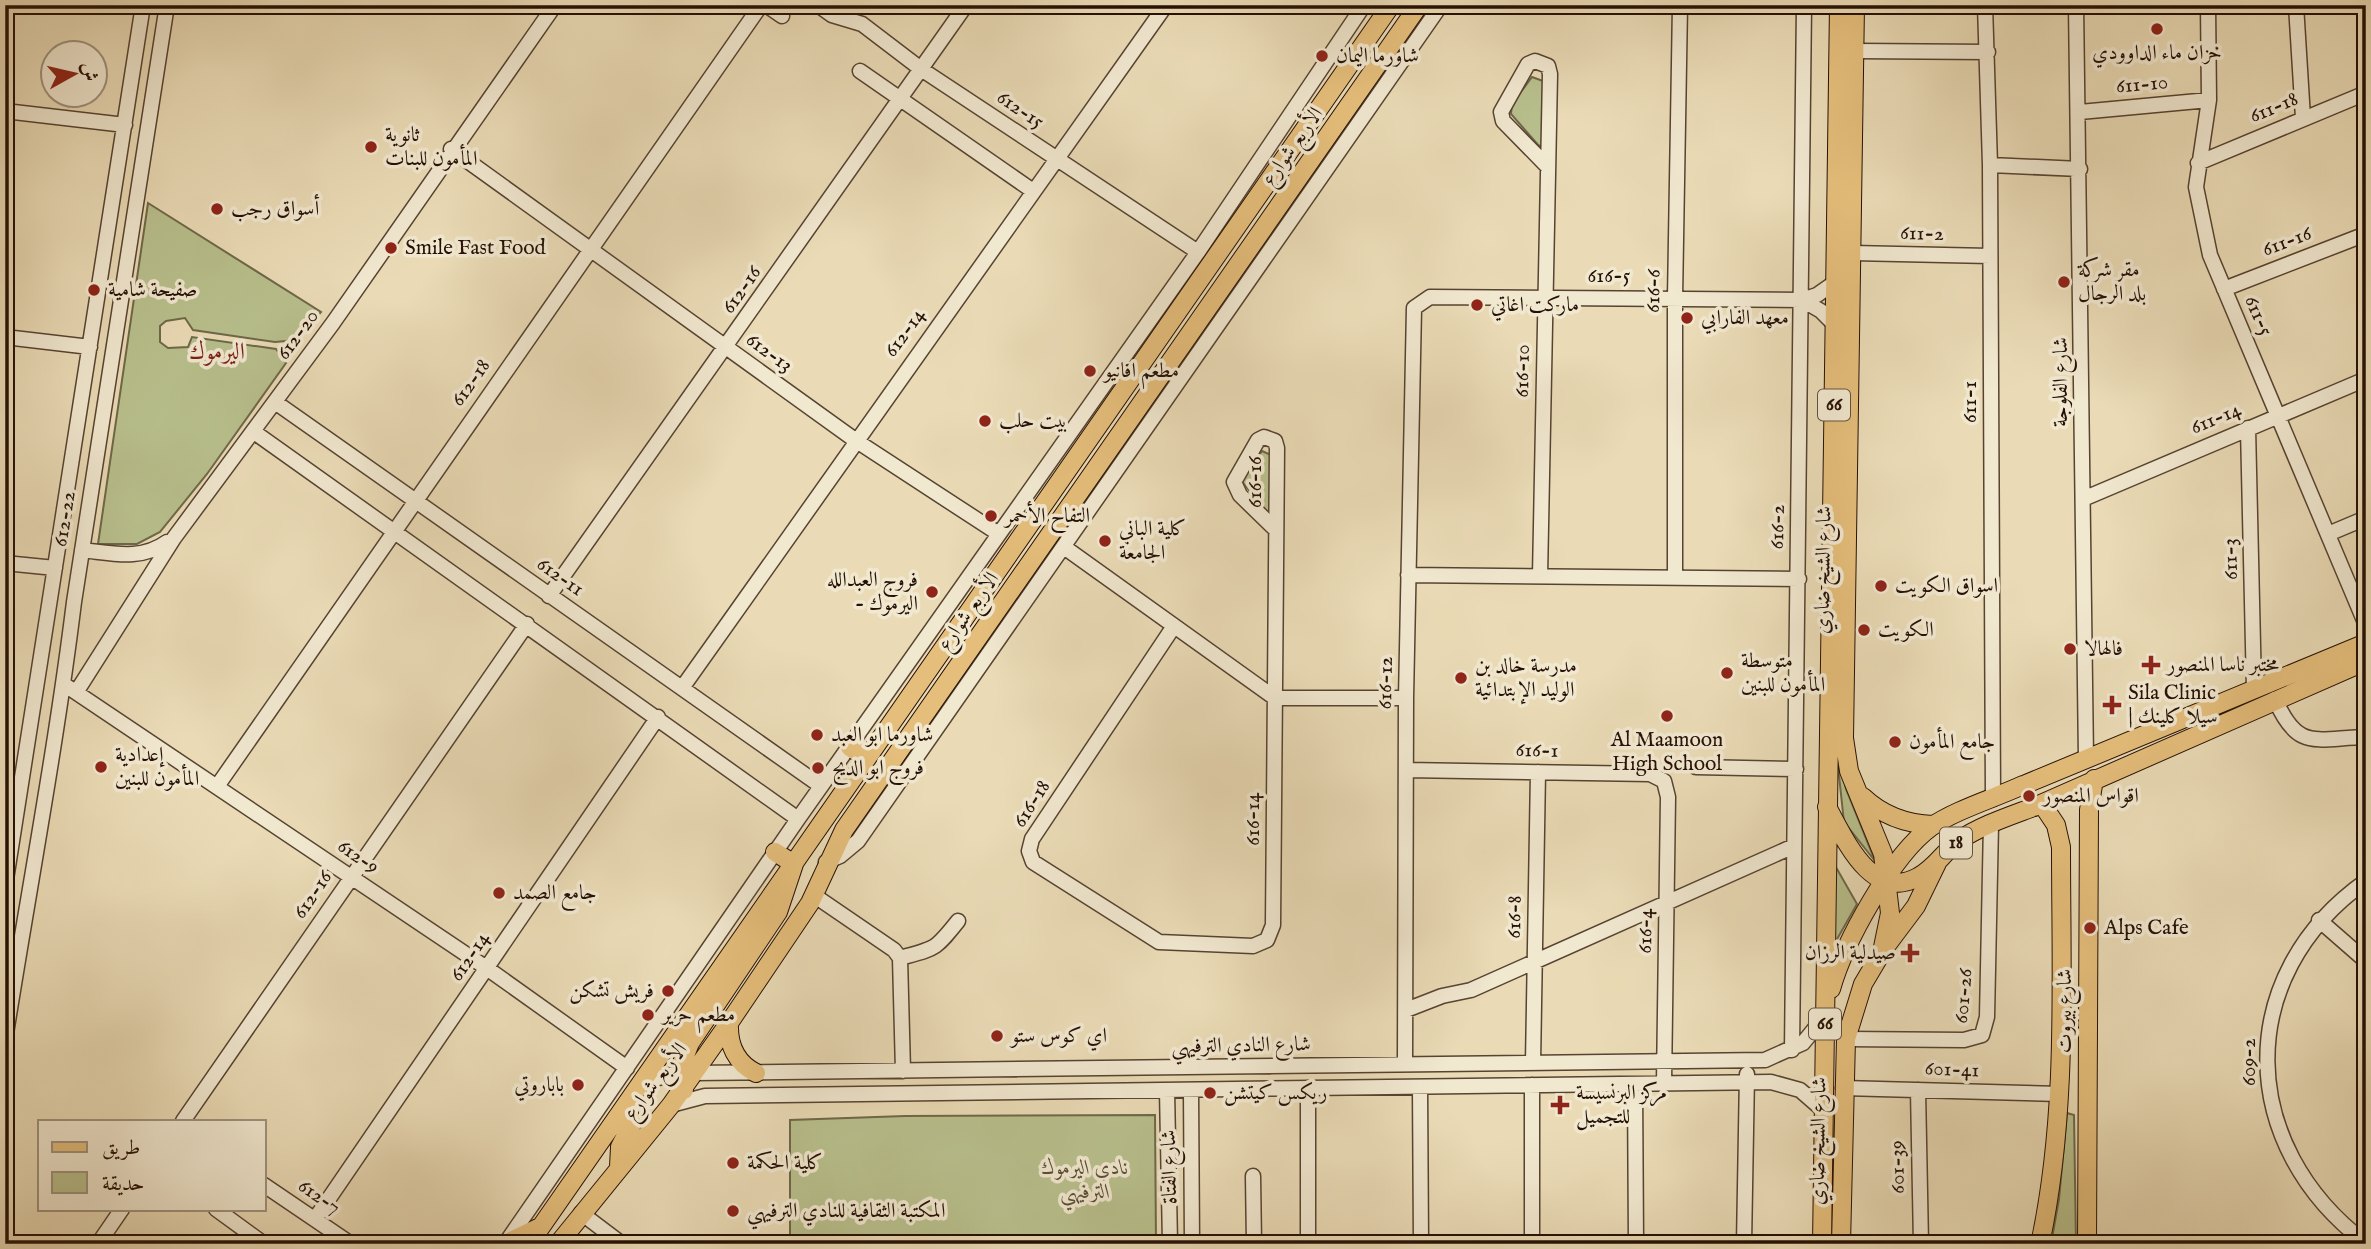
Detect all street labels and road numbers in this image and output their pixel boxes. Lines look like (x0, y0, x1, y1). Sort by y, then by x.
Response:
street label: 611-10 (2115, 69, 2169, 101)
street label: 612-15 (991, 84, 1049, 136)
street label: 611-18 (2246, 86, 2302, 130)
street label: الأربع شوارع (1254, 100, 1333, 194)
street label: 611-2 (1900, 220, 1944, 248)
street label: 611-16 (2258, 220, 2317, 264)
street label: 612-16 (716, 260, 769, 319)
street label: 616-5 (1588, 263, 1631, 290)
street label: 616-6 (1640, 268, 1668, 313)
street label: 611-5 (2237, 291, 2279, 341)
street label: 612-14 (878, 303, 932, 363)
street label: 612-20 (271, 304, 325, 366)
street label: 612-13 (740, 327, 798, 379)
street label: شارع الفلوجة (2048, 337, 2078, 427)
street label: 616-10 (1509, 344, 1537, 398)
street label: 612-18 (445, 354, 497, 412)
street label: 611-1 (1957, 381, 1984, 423)
road number: 66 (1818, 390, 1850, 420)
street label: 611-14 (2187, 396, 2246, 442)
street label: 616-16 (1242, 455, 1269, 508)
street label: 612-22 (47, 489, 83, 549)
street label: 616-2 (1764, 504, 1792, 550)
street label: شارع الشيخ ضاري (1809, 506, 1843, 634)
street label: 611-3 (2217, 538, 2245, 580)
street label: 612-11 (531, 551, 589, 603)
street label: الأربع شوارع (930, 565, 1009, 659)
street label: 616-12 (1372, 656, 1400, 710)
street label: 616-1 (1515, 737, 1559, 765)
street label: 616-18 (1007, 775, 1057, 833)
street label: 616-14 (1240, 792, 1267, 846)
road number: 18 (1940, 828, 1972, 858)
street label: 612-9 (332, 833, 384, 881)
street label: 612-16 (287, 865, 340, 924)
street label: 616-8 (1501, 895, 1529, 939)
street label: 616-4 (1632, 907, 1660, 954)
street label: 612-14 (444, 926, 497, 987)
street label: 601-26 (1948, 966, 1980, 1025)
street label: شارع بيروت (2052, 969, 2082, 1053)
road number: 66 (1809, 1008, 1841, 1040)
street label: شارع النادي الترفيهي (1171, 1031, 1311, 1066)
street label: الأربع شوارع (616, 1036, 697, 1129)
street label: 609-2 (2236, 1038, 2263, 1086)
street label: 601-41 (1924, 1056, 1980, 1084)
street label: شارع الشيخ ضاري (1804, 1077, 1838, 1205)
street label: شارع الفتاة (1156, 1129, 1187, 1205)
street label: 601-39 (1884, 1140, 1912, 1194)
street label: 612-7 (292, 1173, 346, 1221)

